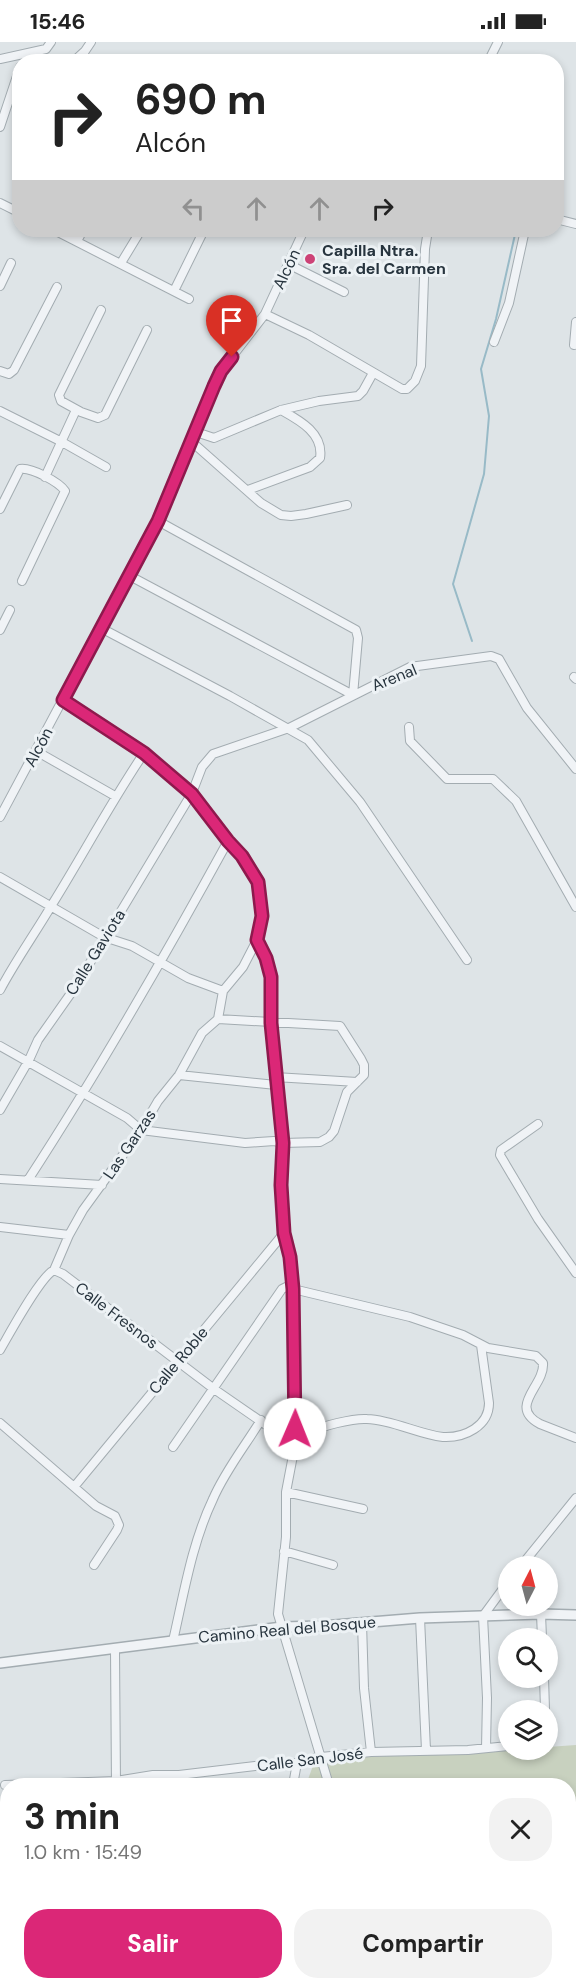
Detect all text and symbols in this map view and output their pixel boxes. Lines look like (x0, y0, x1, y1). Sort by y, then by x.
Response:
text: 15:46 (30, 7, 86, 36)
text: 690 m (135, 72, 266, 127)
icon: right (36, 78, 114, 156)
text: Alcón (135, 125, 206, 160)
icon: left (177, 192, 210, 225)
icon: ahead (240, 192, 273, 225)
icon: ahead (303, 192, 336, 225)
icon: right (366, 192, 399, 225)
place label: Capilla Ntra. Sra. del Carmen (322, 240, 446, 279)
street label: Alcón (268, 246, 305, 293)
marker: Capilla Ntra. Sra. del Carmen (303, 252, 317, 266)
pin (206, 295, 257, 357)
icon: arrive (215, 304, 248, 337)
street label: Arenal (369, 659, 420, 696)
street label: Alcón (19, 724, 58, 771)
street label: Calle Gaviota (61, 905, 130, 999)
street label: Las Garzas (98, 1105, 161, 1183)
street label: Calle Fresnos (71, 1277, 162, 1353)
street label: Calle Roble (144, 1322, 213, 1398)
position arrow (263, 1397, 327, 1461)
north arrow (498, 1556, 558, 1616)
map controls (498, 1556, 558, 1760)
street label: Camino Real del Bosque (197, 1611, 377, 1648)
button: search (498, 1628, 558, 1688)
button: layers (498, 1700, 558, 1760)
street label: Calle San José (256, 1743, 364, 1776)
text: 3 min (24, 1793, 120, 1840)
button: close (489, 1798, 552, 1861)
text: 1.0 km · 15:49 (24, 1839, 142, 1865)
button: Salir (24, 1909, 282, 1978)
button: Compartir (294, 1909, 552, 1978)

